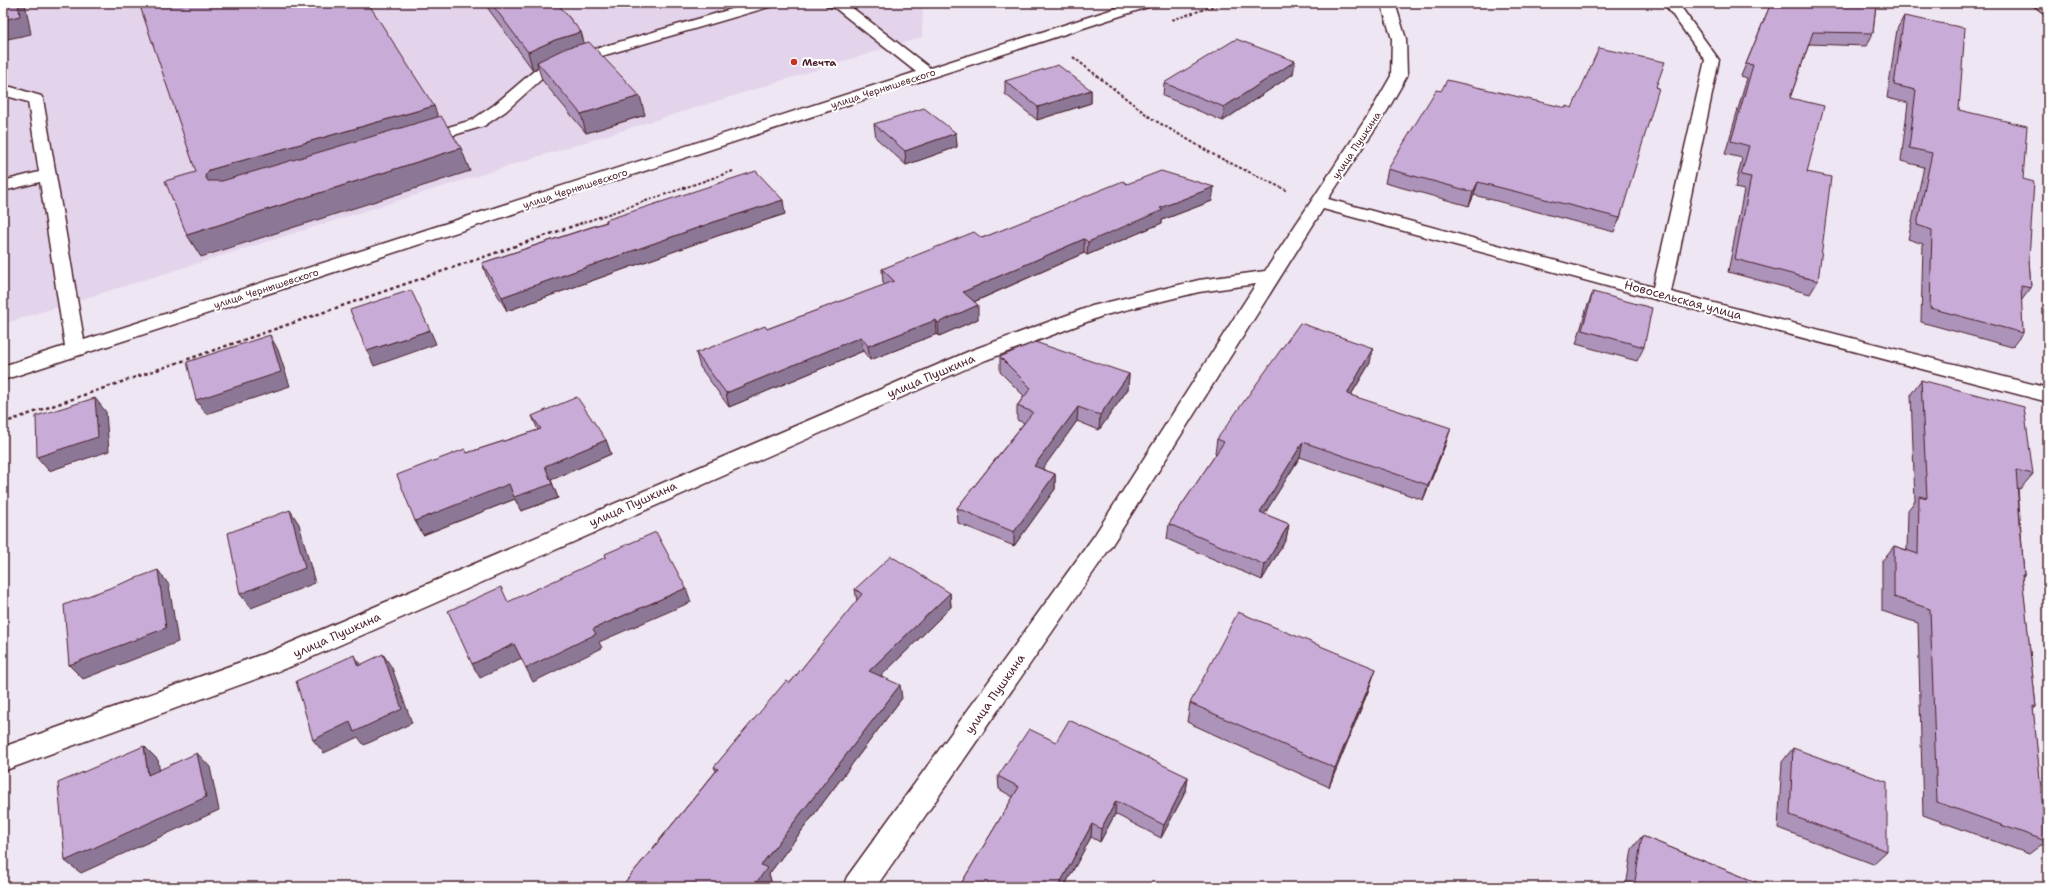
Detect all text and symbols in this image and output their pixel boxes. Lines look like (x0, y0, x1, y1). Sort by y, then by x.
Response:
place label: Мечта (802, 56, 837, 69)
marker: Мечта (789, 57, 799, 67)
street label: улица Чернышевского (829, 65, 937, 112)
street label: улица Пушкина (1329, 108, 1384, 181)
street label: улица Чернышевского (521, 165, 629, 212)
street label: улица Чернышевского (212, 265, 320, 312)
street label: Новосельская улица (1622, 277, 1744, 324)
street label: улица Пушкина (885, 350, 978, 402)
street label: улица Пушкина (587, 477, 680, 530)
street label: улица Пушкина (291, 608, 384, 661)
street label: улица Пушкина (961, 650, 1029, 737)

